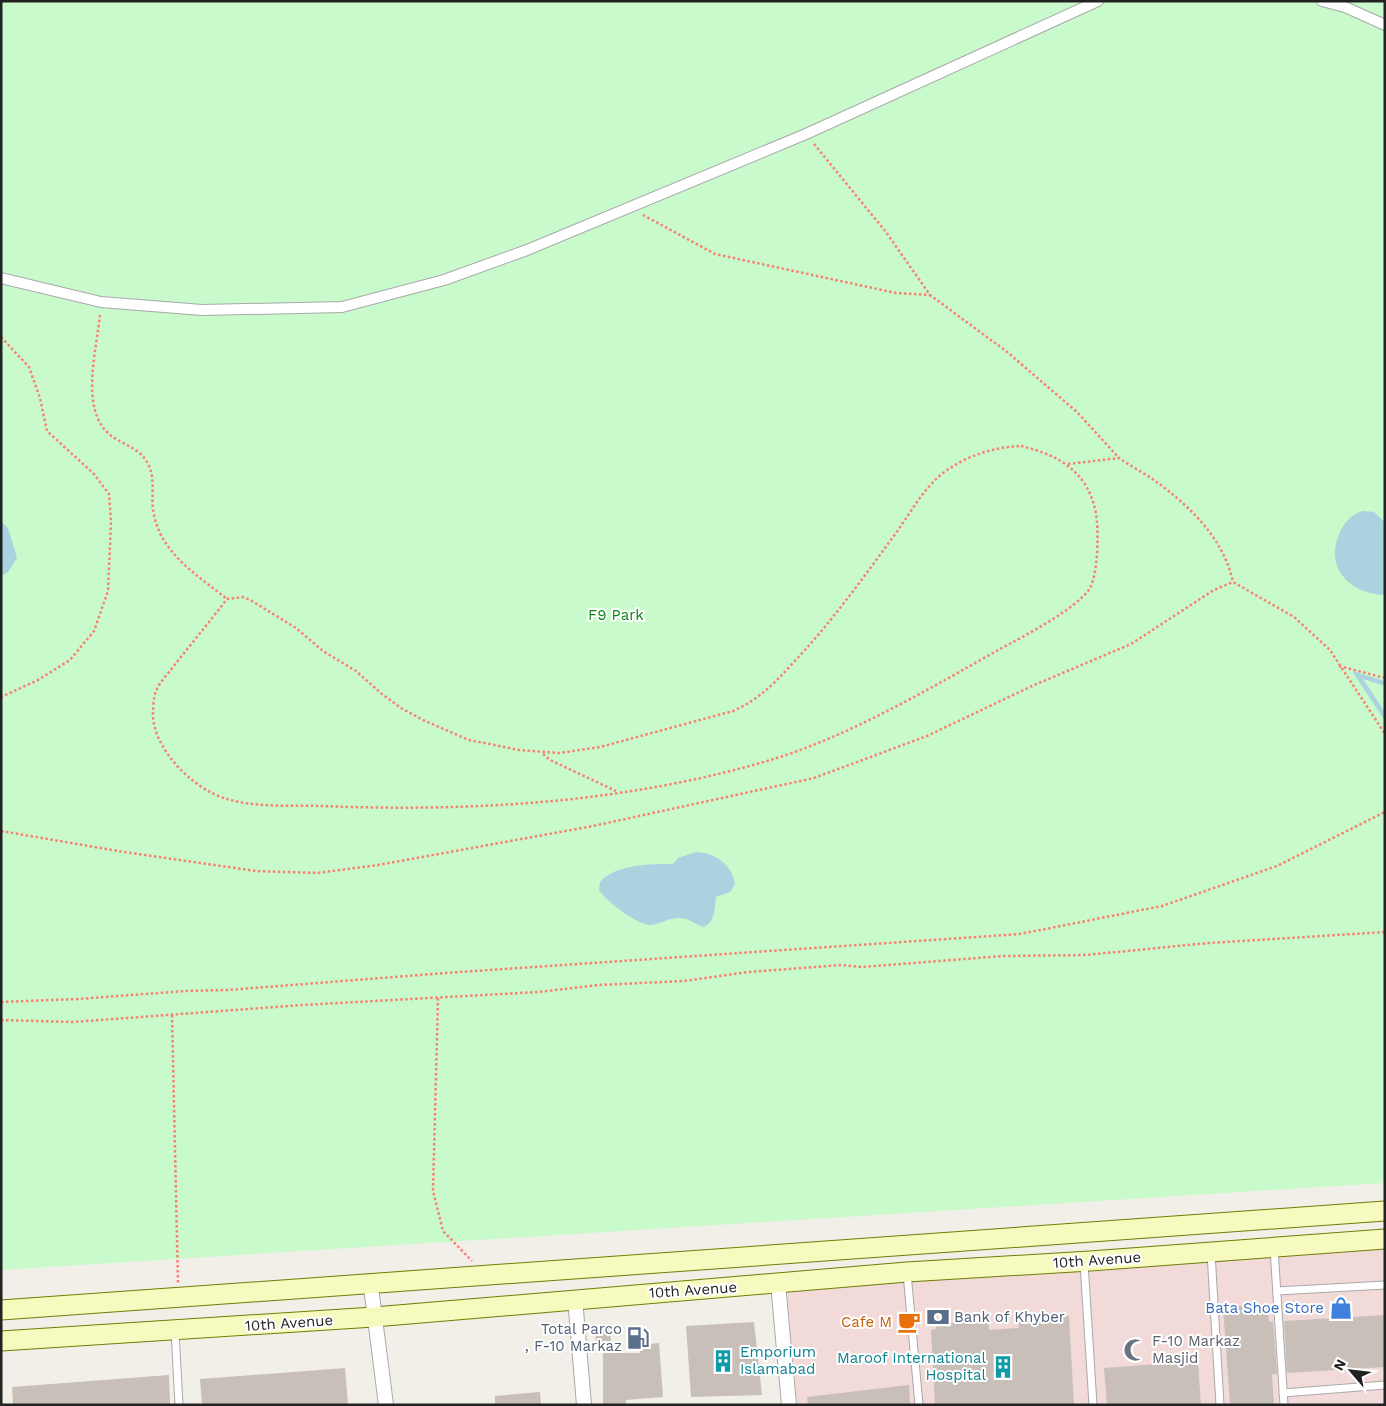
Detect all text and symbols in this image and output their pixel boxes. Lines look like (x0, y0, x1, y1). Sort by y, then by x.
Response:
park label: F9 Park (588, 606, 644, 624)
street label: 10th Avenue (1052, 1248, 1142, 1272)
street label: 10th Avenue (648, 1278, 738, 1302)
shop icon: Bata Shoe Store (1328, 1295, 1354, 1321)
place label: Bata Shoe Store (1205, 1299, 1324, 1317)
bank icon: Bank of Khyber (925, 1304, 951, 1330)
place label: Bank of Khyber (954, 1308, 1065, 1326)
cafe icon: Cafe M (896, 1309, 922, 1335)
street label: 10th Avenue (244, 1311, 334, 1335)
place label: Cafe M (841, 1313, 892, 1331)
place label: Total Parco , F-10 Markaz (525, 1320, 622, 1355)
fuel station icon: Total Parco , F-10 Markaz (625, 1325, 651, 1351)
place label: F-10 Markaz Masjid (1152, 1332, 1240, 1367)
mosque icon: F-10 Markaz Masjid (1122, 1337, 1148, 1363)
place label: Emporium Islamabad (740, 1343, 816, 1378)
north arrow (1326, 1346, 1376, 1396)
building icon: Emporium Islamabad (710, 1348, 736, 1374)
place label: Maroof International Hospital (837, 1349, 986, 1384)
building icon: Maroof International Hospital (990, 1354, 1016, 1380)
text: N (1330, 1357, 1349, 1373)

